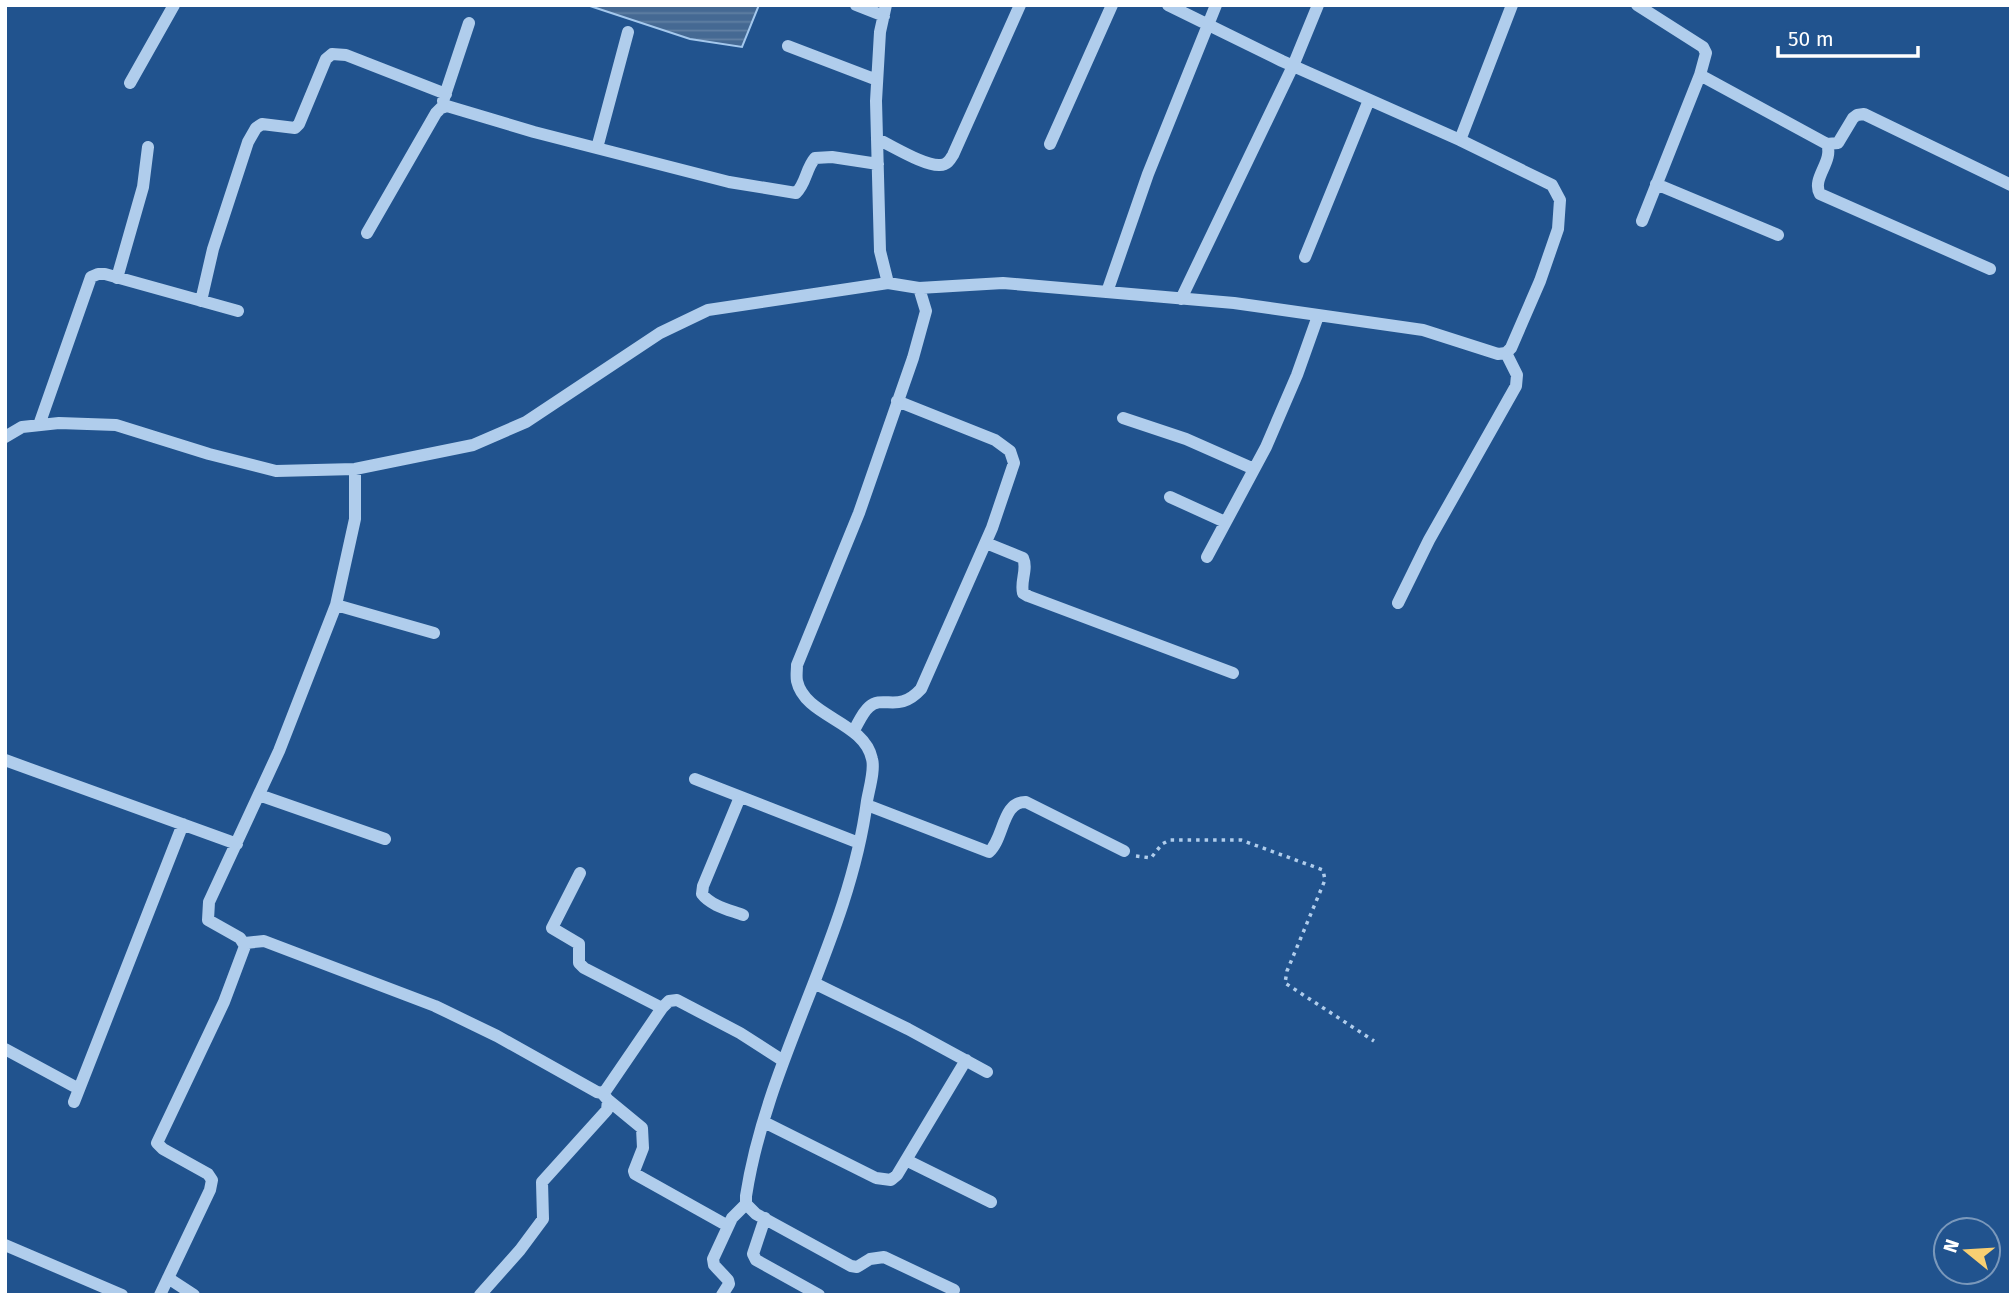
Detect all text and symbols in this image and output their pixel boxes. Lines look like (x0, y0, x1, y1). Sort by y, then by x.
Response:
scale bar (1778, 14, 1918, 58)
text: 50 m (1788, 26, 1834, 52)
north arrow (1932, 1216, 2002, 1286)
text: N (1938, 1236, 1964, 1255)

